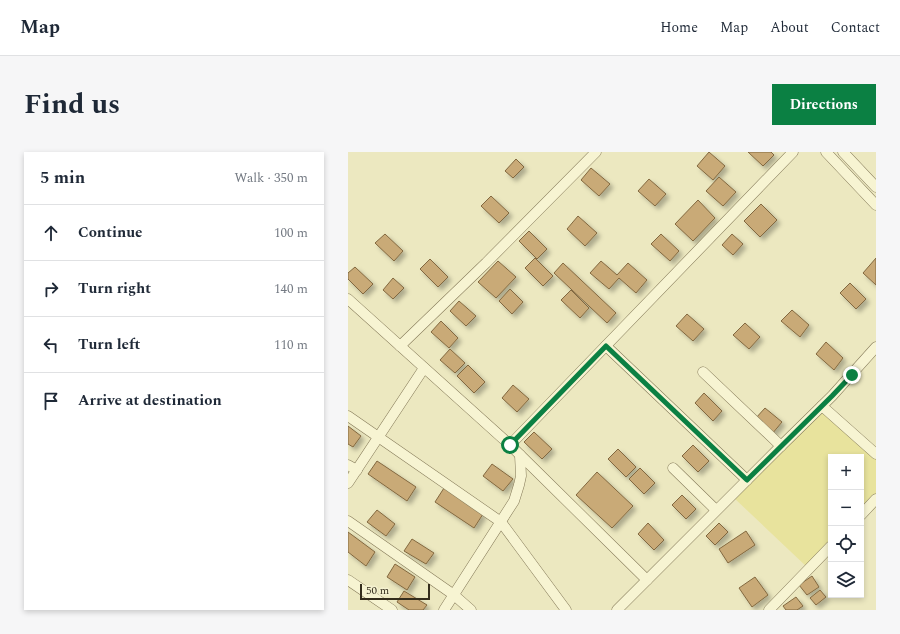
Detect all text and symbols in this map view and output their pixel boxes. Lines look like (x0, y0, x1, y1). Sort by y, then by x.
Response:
text: Map (20, 13, 60, 42)
text: Home (660, 17, 698, 38)
text: Map (720, 17, 748, 38)
text: About (770, 17, 809, 38)
text: Contact (831, 17, 880, 38)
text: Find us (24, 83, 120, 126)
button: Directions (772, 84, 876, 125)
text: 5 min (40, 165, 85, 191)
text: Walk · 350 m (234, 168, 308, 188)
text: Continue (78, 221, 143, 244)
icon: ahead (40, 222, 62, 244)
text: 100 m (274, 223, 308, 243)
text: Turn right (78, 277, 151, 300)
icon: right (40, 278, 62, 300)
text: 140 m (274, 279, 308, 299)
text: Turn left (78, 333, 140, 356)
icon: left (40, 334, 62, 356)
text: 110 m (274, 335, 308, 355)
route end (843, 366, 861, 384)
text: Arrive at destination (78, 389, 222, 412)
icon: arrive (40, 390, 62, 412)
route start (501, 436, 519, 454)
map controls (828, 454, 864, 598)
button: + (828, 454, 864, 490)
button: − (828, 490, 864, 526)
button: locate (828, 526, 864, 562)
button: layers (828, 562, 864, 598)
scale bar (360, 582, 430, 601)
text: 50 m (366, 582, 389, 599)

